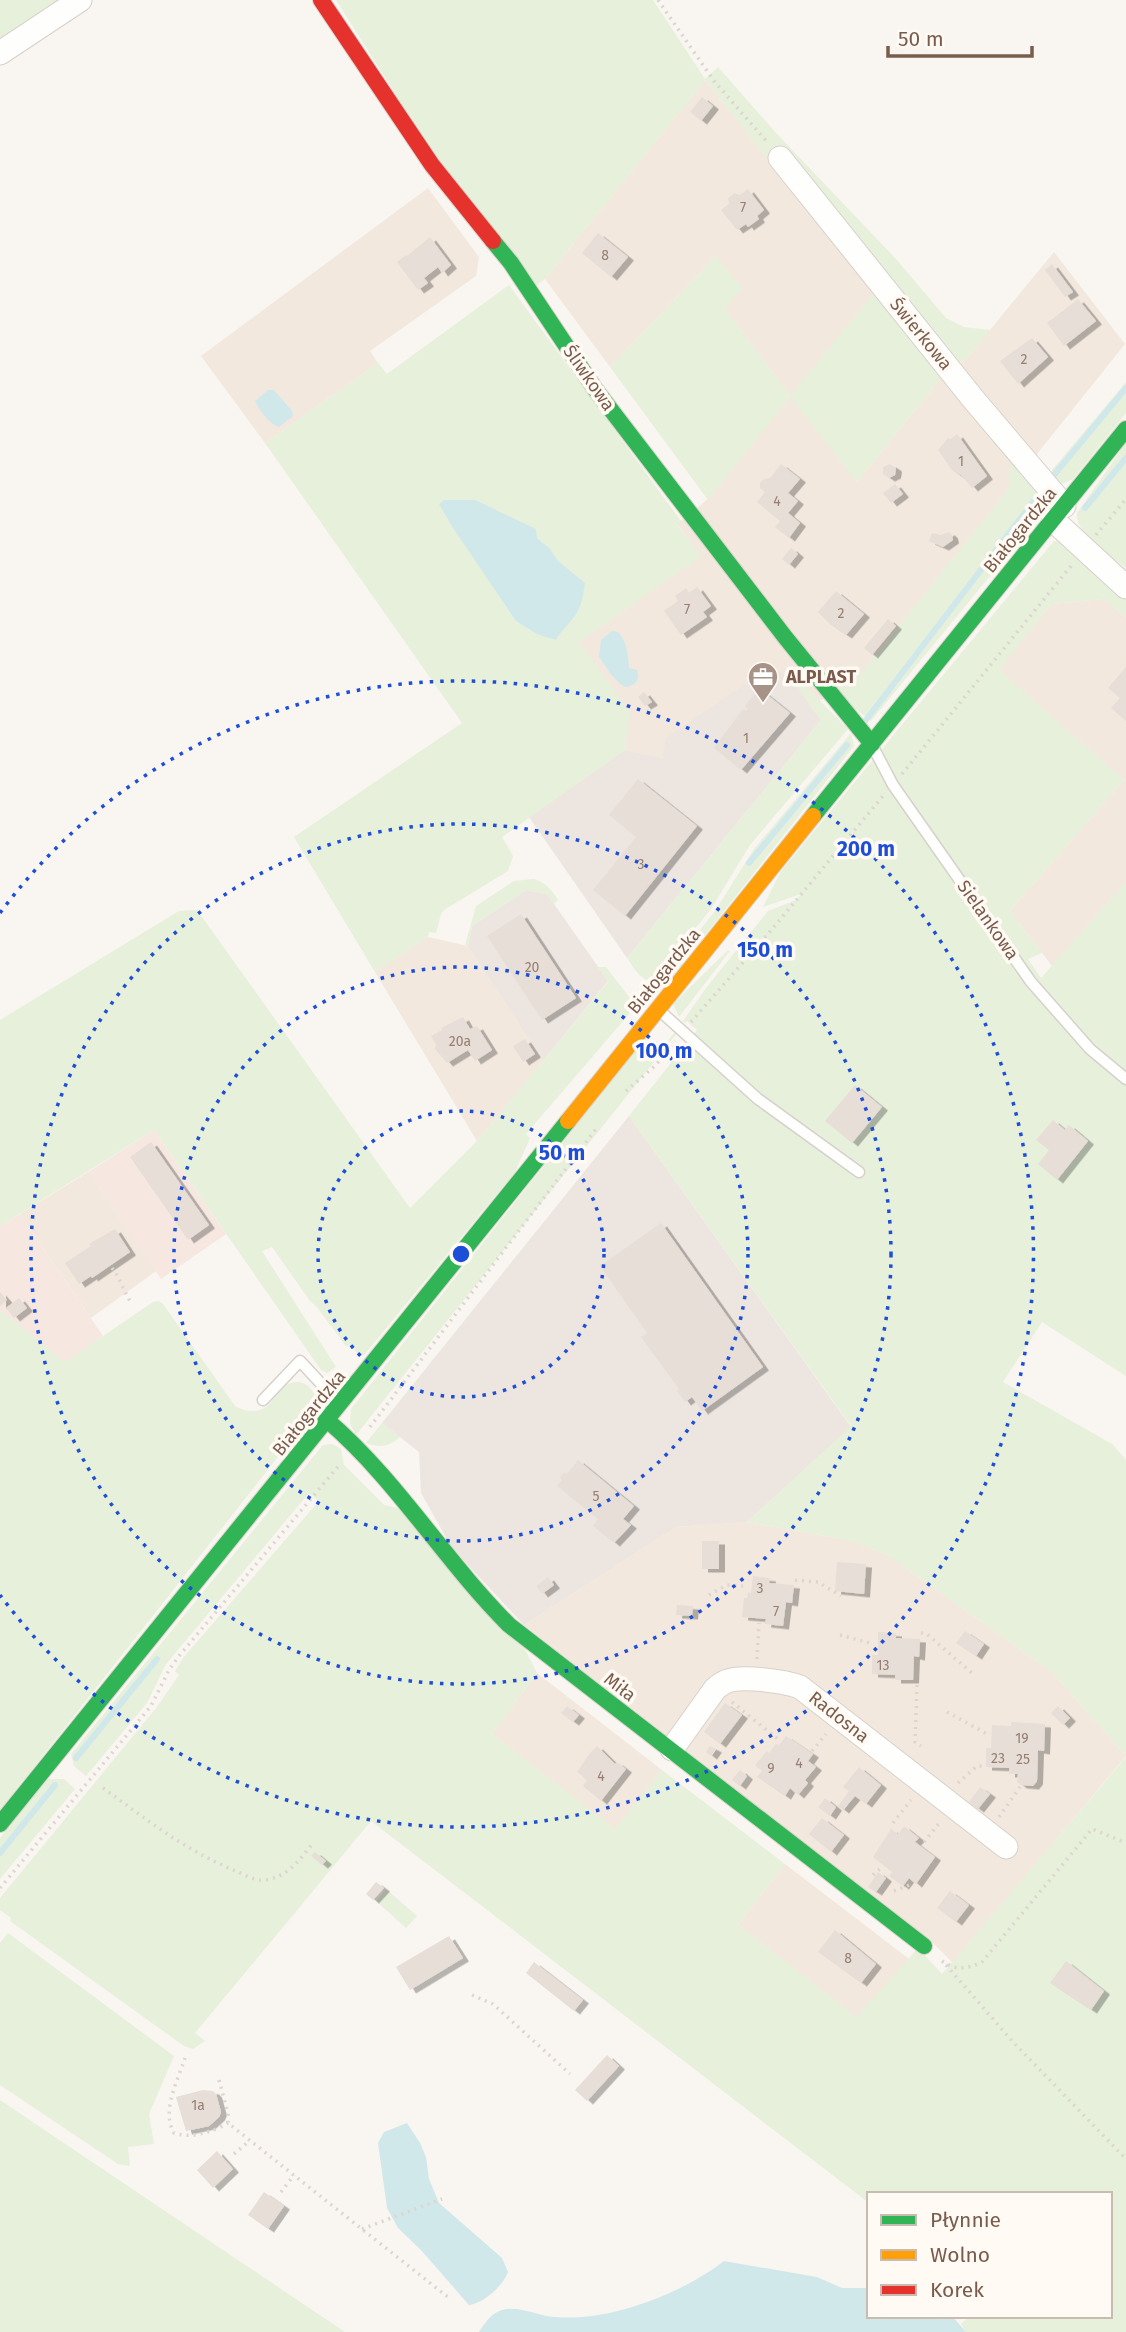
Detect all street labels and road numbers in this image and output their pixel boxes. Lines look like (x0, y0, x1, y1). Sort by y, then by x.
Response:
street label: Świerkowa (885, 293, 957, 375)
street label: Śliwkowa (558, 341, 620, 415)
street label: Białogardzka (979, 483, 1061, 577)
street label: Sielankowa (953, 876, 1023, 964)
street label: Białogardzka (623, 924, 705, 1018)
street label: Białogardzka (268, 1366, 350, 1460)
street label: Miła (600, 1668, 640, 1706)
street label: Radosna (804, 1687, 874, 1747)

